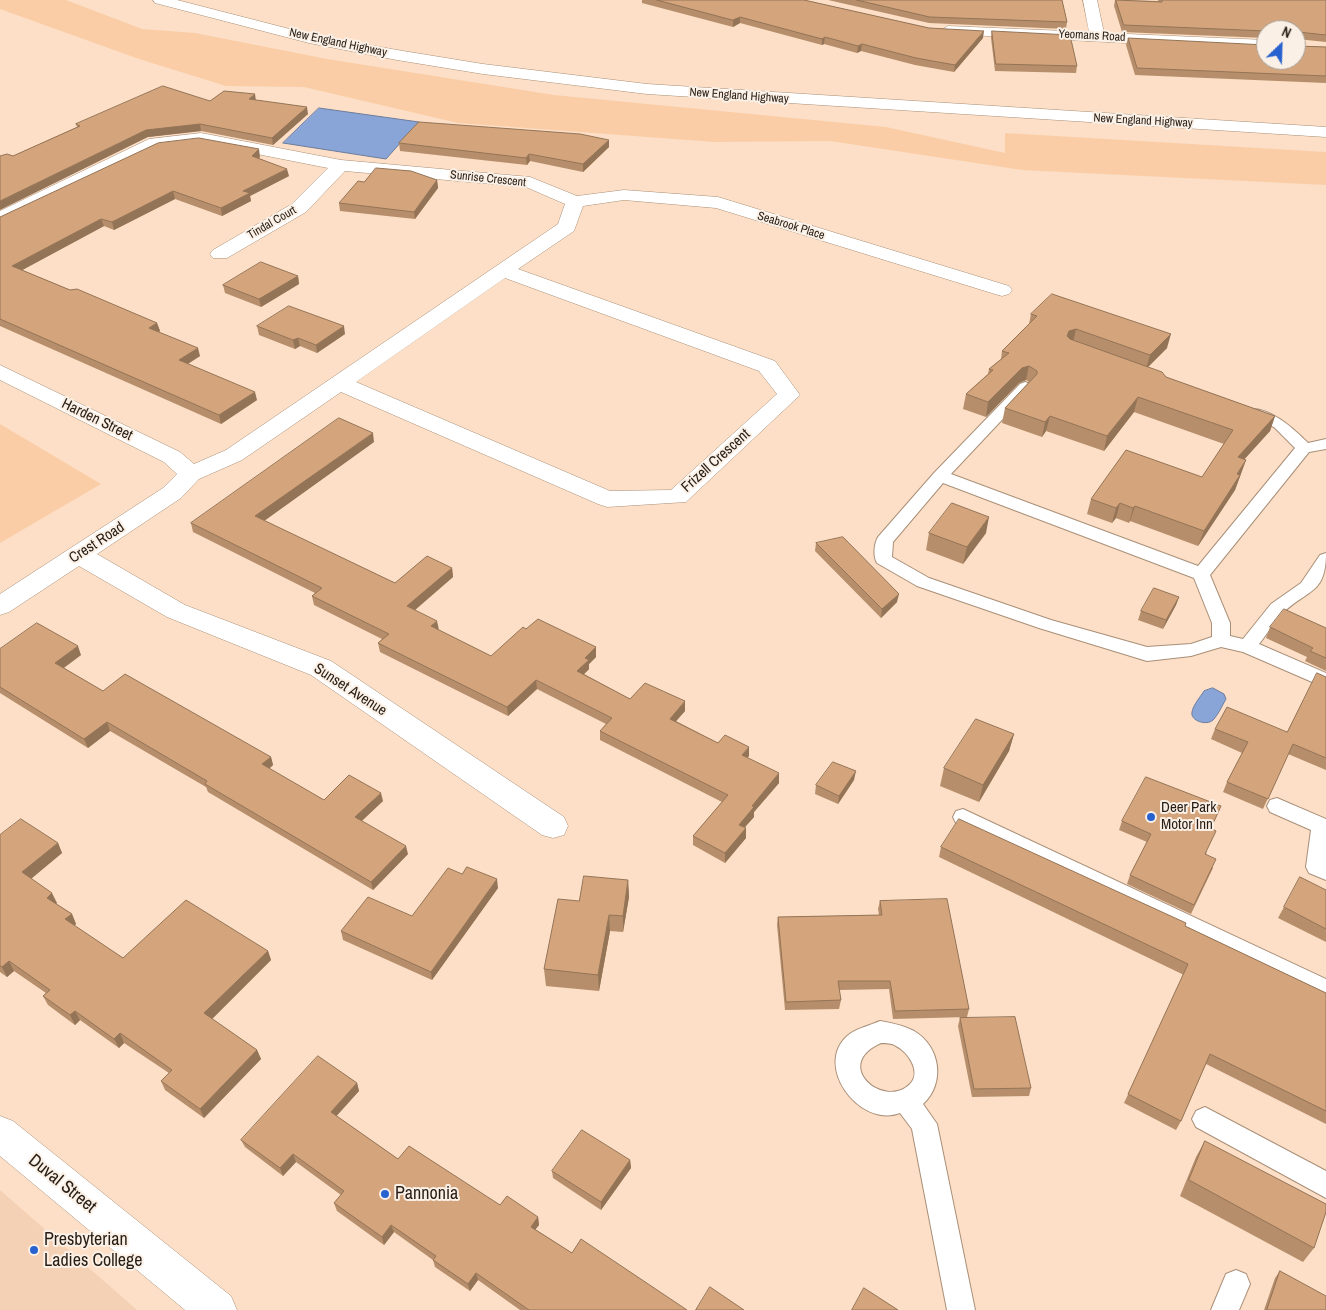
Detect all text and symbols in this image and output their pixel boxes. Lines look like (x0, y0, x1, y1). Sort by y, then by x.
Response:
north arrow (1256, 20, 1306, 70)
text: N (1279, 22, 1294, 42)
street label: New England Highway (288, 26, 388, 60)
street label: Yeomans Road (1058, 27, 1126, 45)
street label: New England Highway (689, 85, 789, 107)
street label: New England Highway (1093, 111, 1193, 131)
street label: Sunrise Crescent (449, 168, 527, 190)
street label: Tindal Court (245, 203, 299, 243)
street label: Seabrook Place (756, 209, 826, 243)
street label: Harden Street (59, 395, 135, 445)
street label: Frizell Crescent (678, 426, 754, 496)
street label: Crest Road (66, 519, 128, 567)
street label: Sunset Avenue (310, 660, 390, 720)
place label: Deer Park Motor Inn (1161, 799, 1216, 834)
marker: Deer Park Motor Inn (1145, 811, 1157, 823)
street label: Duval Street (24, 1150, 100, 1218)
place label: Pannonia (395, 1183, 458, 1205)
marker: Pannonia (379, 1188, 391, 1200)
place label: Presbyterian Ladies College (44, 1229, 142, 1272)
marker: Presbyterian Ladies College (28, 1244, 40, 1256)

